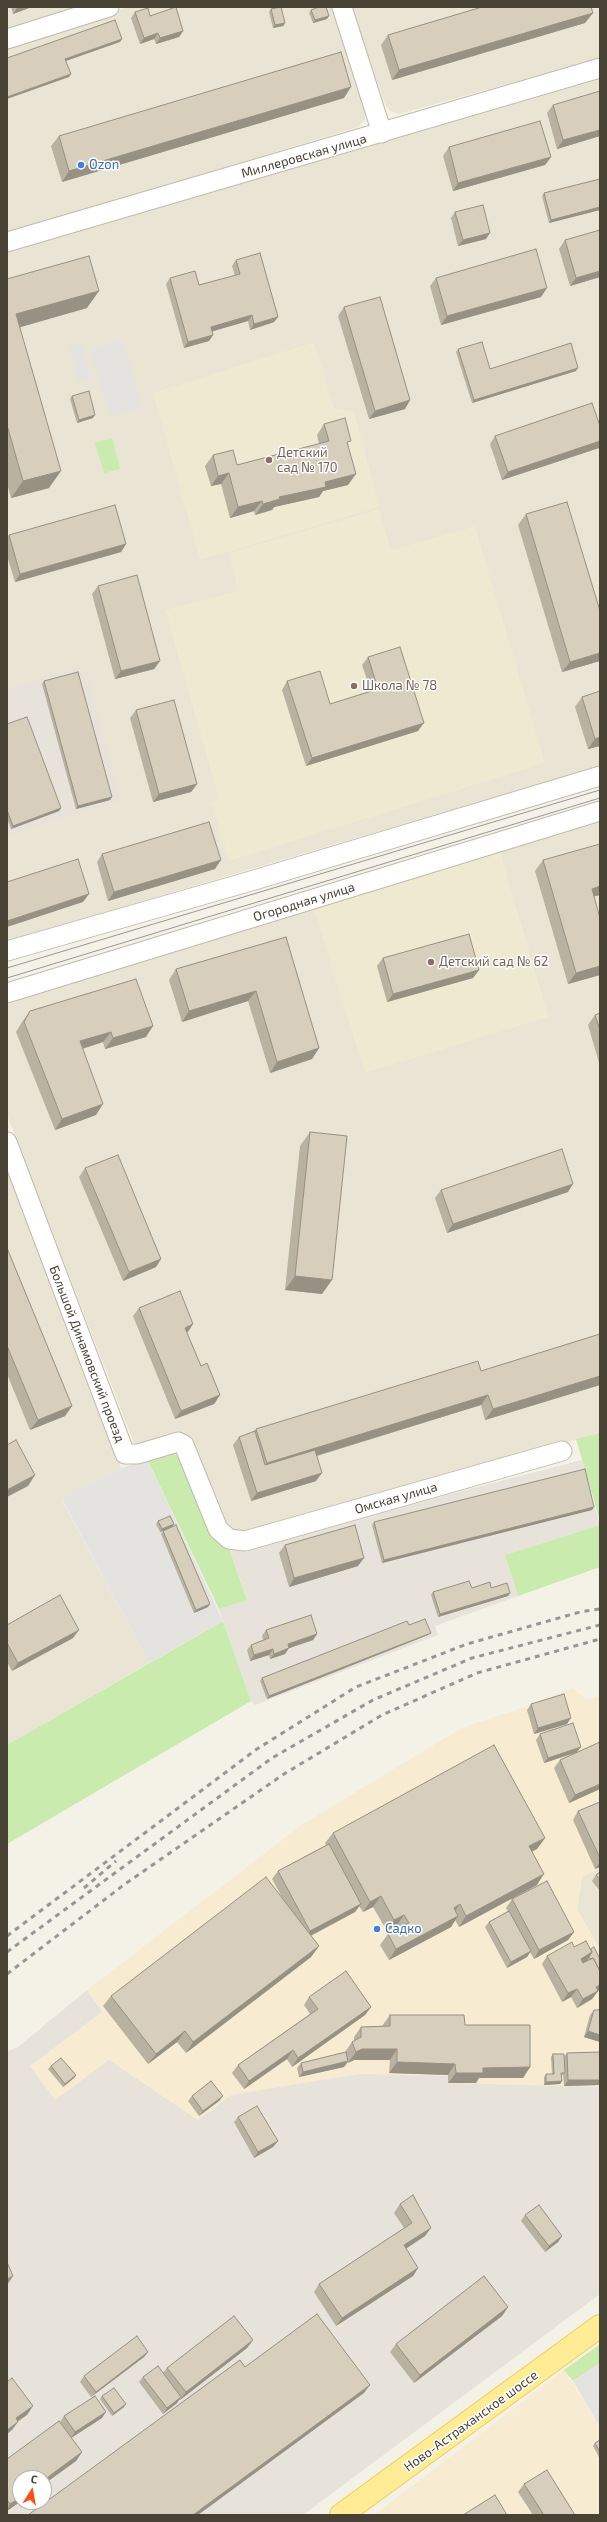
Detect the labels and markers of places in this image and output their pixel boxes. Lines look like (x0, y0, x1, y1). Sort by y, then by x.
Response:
place label: Ozon (89, 157, 119, 173)
marker: Ozon (76, 160, 86, 170)
place label: Детский сад № 170 (277, 445, 338, 476)
marker: Детский сад № 170 (264, 455, 274, 465)
place label: Школа № 78 (362, 678, 437, 694)
marker: Школа № 78 (349, 681, 359, 691)
place label: Детский сад № 62 (439, 954, 548, 970)
marker: Детский сад № 62 (426, 957, 436, 967)
place label: Садко (385, 1921, 422, 1937)
marker: Садко (372, 1924, 382, 1934)

